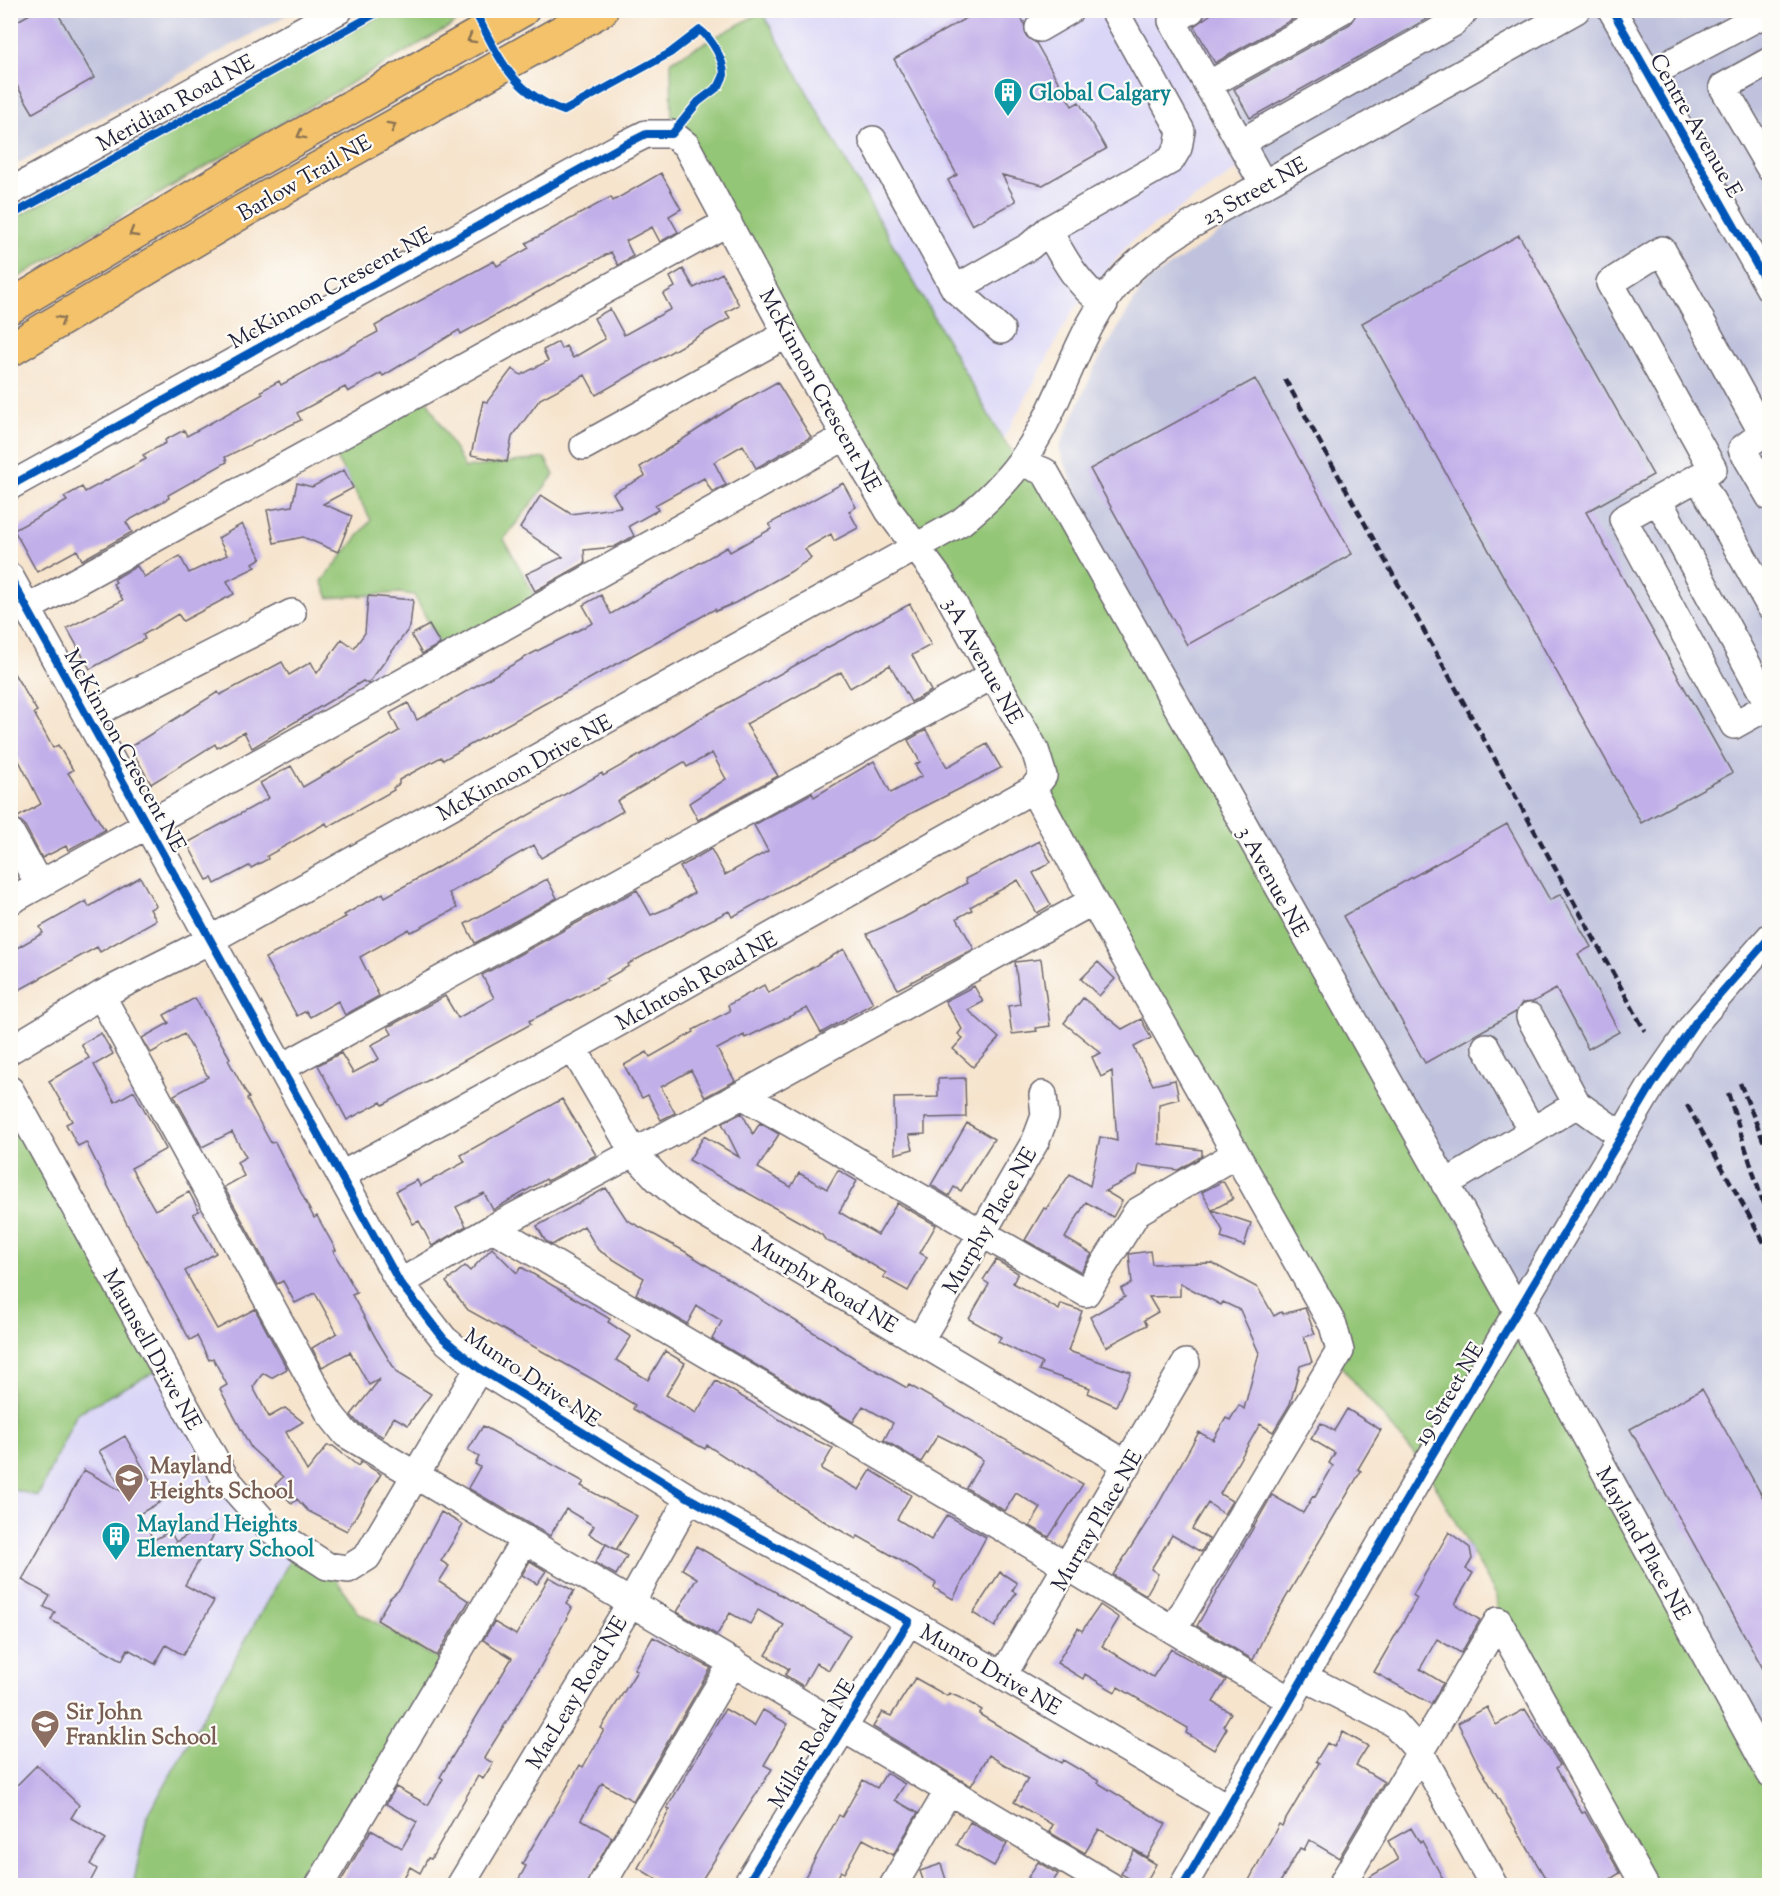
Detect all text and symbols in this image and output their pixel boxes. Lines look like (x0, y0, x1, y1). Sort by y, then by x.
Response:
one-way arrow (467, 32, 478, 44)
street label: Meridian Road NE (92, 48, 261, 161)
street label: Centre Avenue E (1640, 48, 1749, 205)
building icon: Global Calgary (992, 76, 1024, 118)
place label: Global Calgary (1029, 79, 1171, 111)
one-way arrow (386, 122, 396, 134)
street label: Barlow Trail NE (232, 128, 379, 231)
one-way arrow (297, 128, 307, 139)
street label: 23 Street NE (1197, 150, 1314, 235)
street label: McKinnon Crescent NE (224, 220, 439, 359)
one-way arrow (129, 225, 139, 237)
street label: McKinnon Crescent NE (749, 284, 888, 499)
one-way arrow (55, 316, 65, 328)
street label: 3A Avenue NE (933, 592, 1029, 731)
street label: McKinnon Crescent NE (54, 644, 193, 859)
street label: McKinnon Drive NE (432, 708, 619, 831)
street label: 3 Avenue NE (1228, 821, 1315, 944)
street label: McIntosh Road NE (611, 925, 784, 1040)
street label: Murphy Place NE (936, 1142, 1047, 1301)
street label: Murphy Road NE (744, 1230, 903, 1343)
street label: Maunsell Drive NE (93, 1264, 208, 1437)
street label: Munro Drive NE (457, 1322, 606, 1437)
street label: 19 Street NE (1407, 1337, 1494, 1452)
street label: Murray Place NE (1045, 1445, 1152, 1598)
place label: Mayland Heights School (150, 1452, 295, 1509)
school or university icon: Mayland Heights School (113, 1462, 145, 1504)
street label: Mayland Place NE (1586, 1462, 1697, 1627)
place label: Mayland Heights Elementary School (137, 1510, 315, 1567)
building icon: Mayland Heights Elementary School (100, 1520, 132, 1562)
street label: MacLeay Road NE (520, 1611, 637, 1776)
street label: Munro Drive NE (913, 1618, 1066, 1725)
street label: Millar Road NE (762, 1674, 865, 1816)
place label: Sir John Franklin School (66, 1698, 218, 1755)
school or university icon: Sir John Franklin School (29, 1708, 61, 1750)

